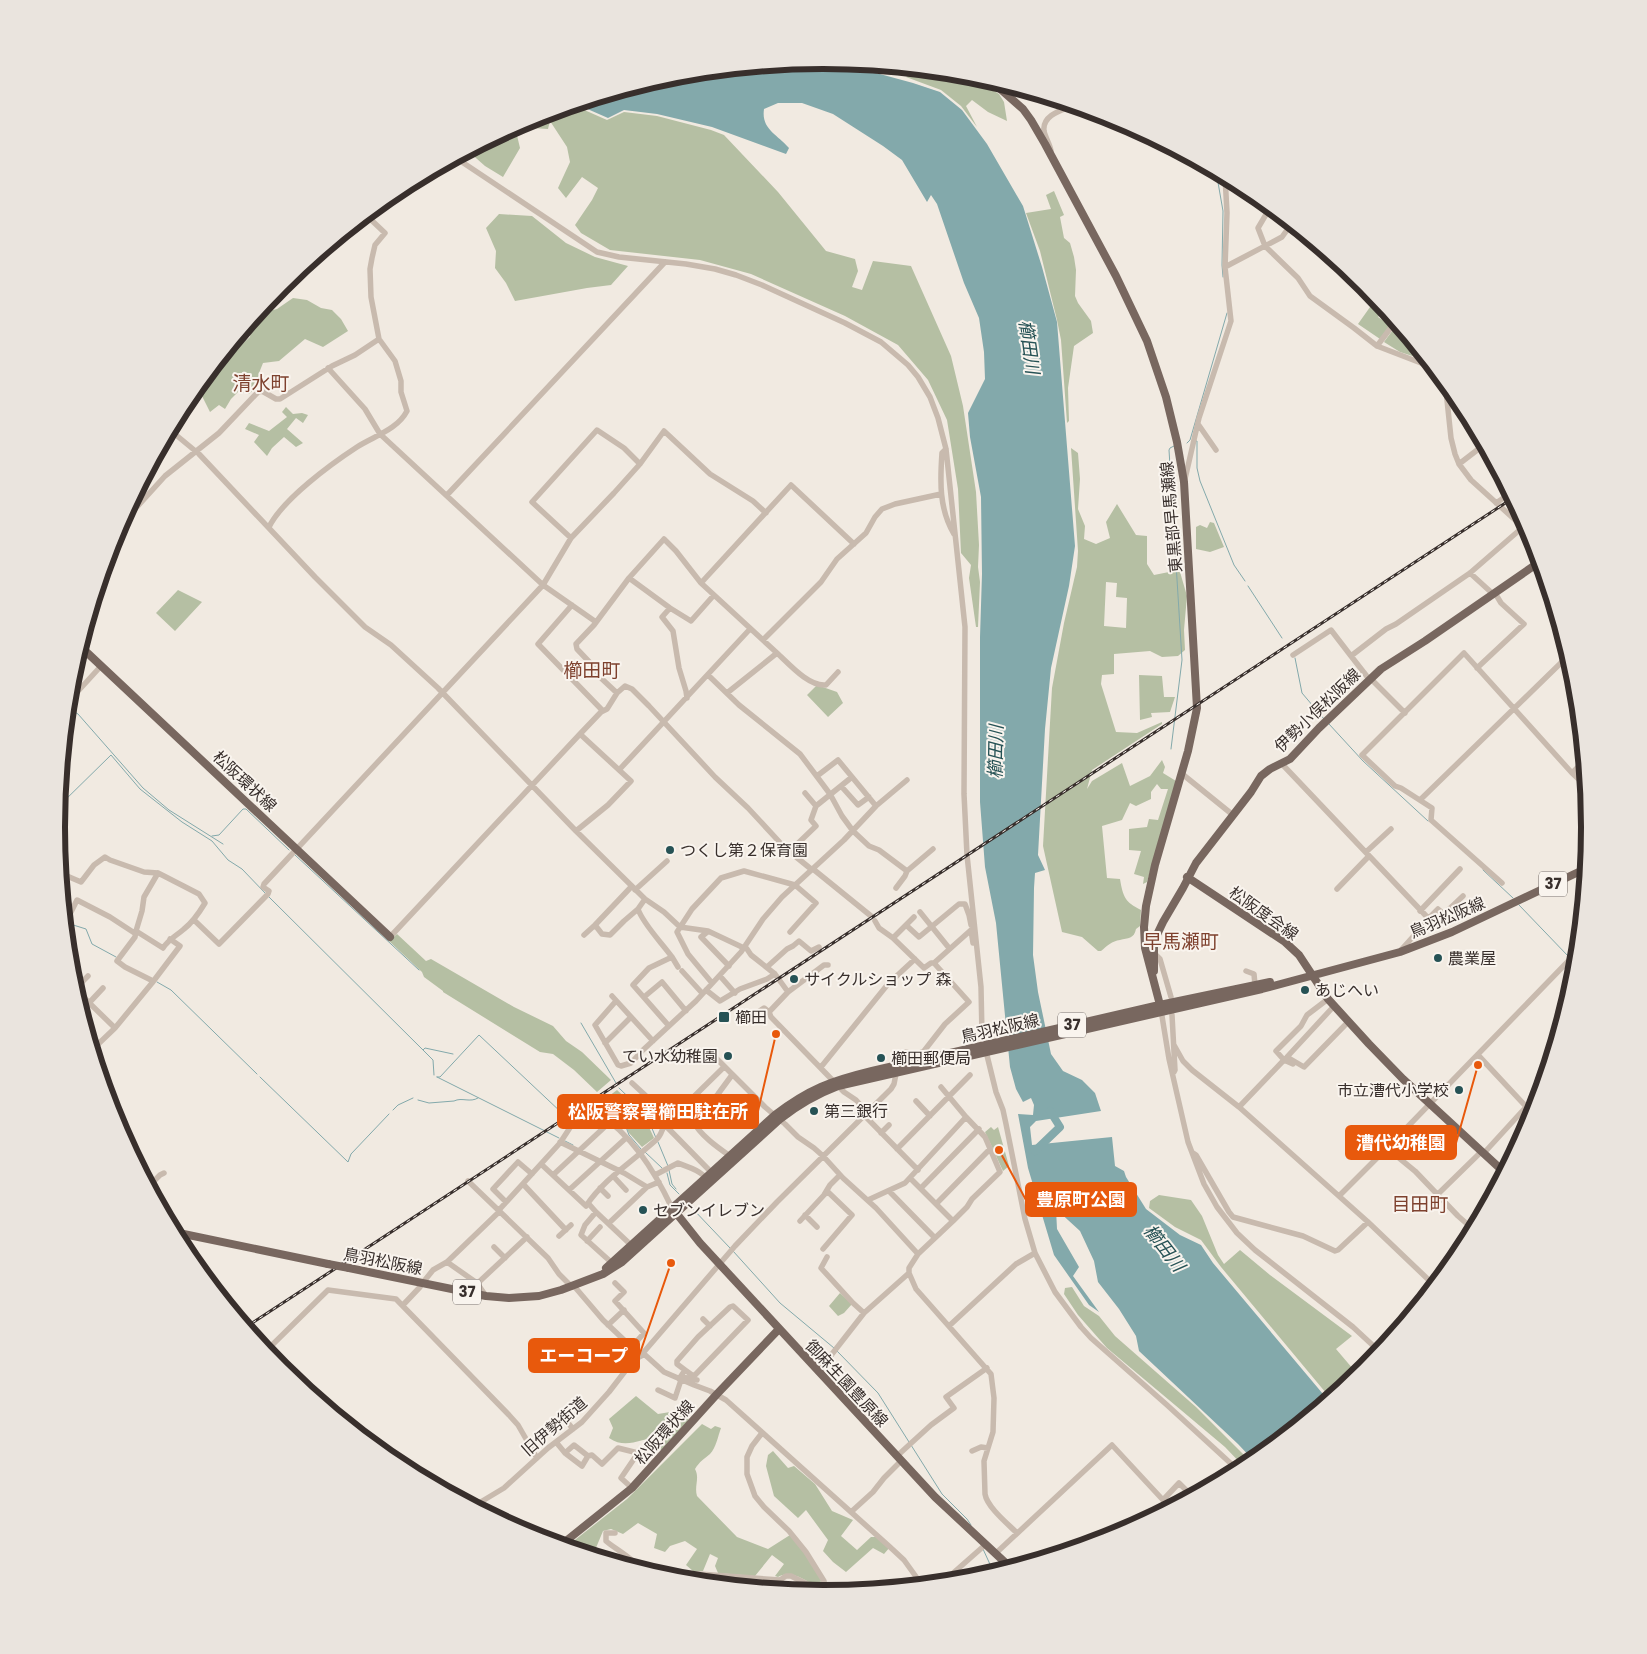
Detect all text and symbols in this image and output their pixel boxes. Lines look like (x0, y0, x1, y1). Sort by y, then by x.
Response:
water label: 櫛田川 (1013, 318, 1046, 377)
district label: 清水町 (232, 370, 290, 397)
street label: 東黒部早馬瀬線 (1155, 460, 1188, 574)
district label: 櫛田町 (563, 657, 621, 684)
street label: 伊勢小俣松阪線 (1269, 663, 1366, 758)
water label: 櫛田川 (983, 723, 1009, 779)
street label: 松阪環状線 (208, 746, 282, 817)
place label: つくし第２保育園 (680, 839, 808, 862)
marker: つくし第２保育園 (664, 844, 676, 856)
road number: 37 (1539, 872, 1567, 896)
street label: 松阪度会線 (1224, 881, 1303, 946)
street label: 鳥羽松阪線 (1406, 891, 1489, 944)
district label: 早馬瀬町 (1143, 928, 1219, 955)
place label: 農業屋 (1448, 947, 1496, 970)
marker: 農業屋 (1432, 952, 1444, 964)
place label: サイクルショップ 森 (804, 968, 951, 991)
marker: サイクルショップ 森 (788, 973, 800, 985)
place label: あじへい (1315, 979, 1379, 1002)
marker: あじへい (1299, 984, 1311, 996)
place label: 櫛田 (735, 1006, 767, 1029)
street label: 鳥羽松阪線 (959, 1008, 1042, 1049)
marker: 櫛田 (717, 1010, 731, 1024)
road number: 37 (1058, 1012, 1086, 1038)
place label: てい水幼稚園 (622, 1045, 718, 1068)
place label: 櫛田郵便局 (891, 1047, 971, 1070)
marker: てい水幼稚園 (722, 1050, 734, 1062)
marker: 櫛田郵便局 (875, 1052, 887, 1064)
place label: 市立漕代小学校 (1337, 1079, 1449, 1102)
marker: 市立漕代小学校 (1453, 1084, 1465, 1096)
callout: 松阪警察署櫛田駐在所 (558, 1095, 758, 1128)
text: 松阪警察署櫛田駐在所 (568, 1099, 748, 1124)
place label: 第三銀行 (824, 1100, 888, 1123)
marker: 第三銀行 (808, 1105, 820, 1117)
callout: 漕代幼稚園 (1346, 1126, 1456, 1159)
text: 漕代幼稚園 (1356, 1130, 1446, 1155)
callout: 豊原町公園 (1026, 1183, 1136, 1216)
text: 豊原町公園 (1036, 1187, 1126, 1212)
district label: 目田町 (1391, 1191, 1449, 1218)
place label: セブンイレブン (653, 1199, 765, 1222)
marker: セブンイレブン (637, 1204, 649, 1216)
water label: 櫛田川 (1138, 1219, 1192, 1278)
street label: 鳥羽松阪線 (341, 1243, 424, 1280)
road number: 37 (453, 1280, 481, 1304)
street label: 御麻生園豊原線 (800, 1335, 893, 1432)
callout: エーコープ (529, 1339, 639, 1372)
text: エーコープ (540, 1343, 628, 1368)
street label: 旧伊勢街道 (517, 1391, 592, 1461)
street label: 松阪環状線 (629, 1395, 700, 1470)

